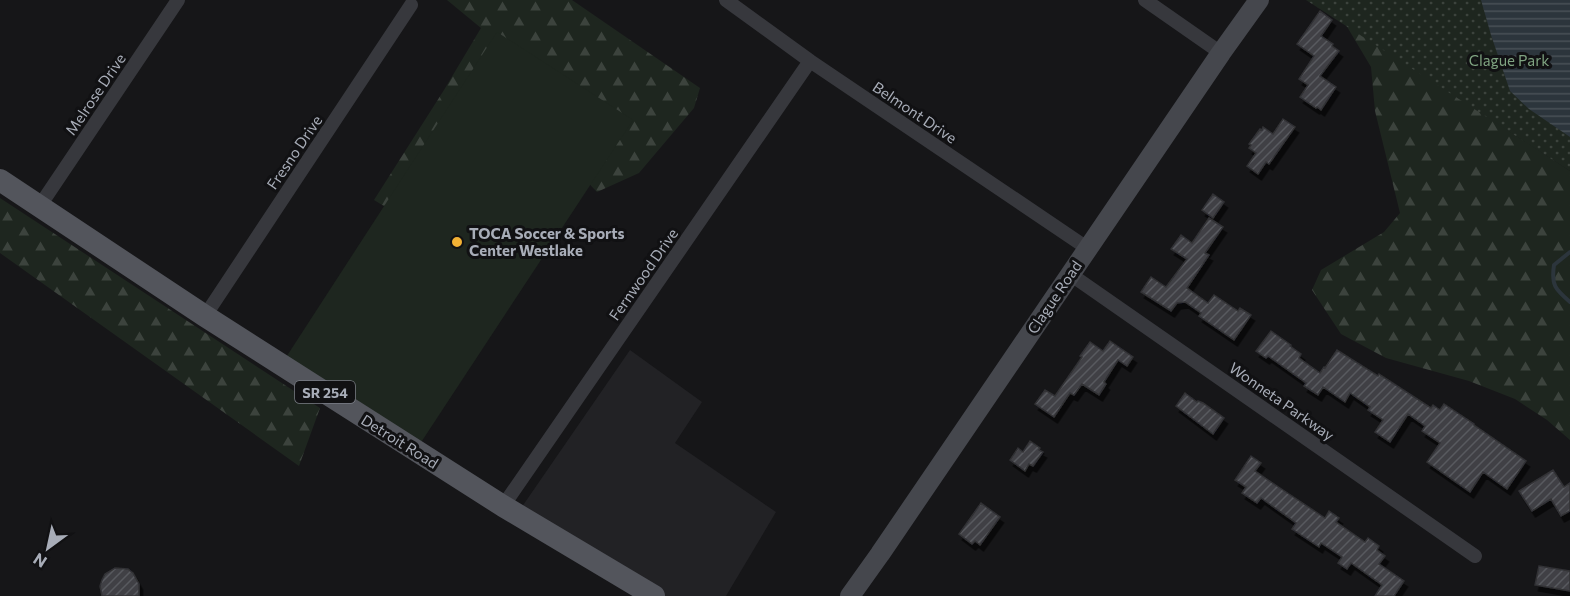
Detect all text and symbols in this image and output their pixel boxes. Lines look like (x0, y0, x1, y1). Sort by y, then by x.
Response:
street label: Melrose Drive (61, 50, 129, 138)
park label: Clague Park (1469, 51, 1549, 69)
street label: Belmont Drive (870, 77, 960, 147)
street label: Fresno Drive (263, 111, 325, 192)
place label: TOCA Soccer & Sports Center Westlake (469, 224, 625, 259)
street label: Fernwood Drive (605, 225, 681, 323)
marker: TOCA Soccer & Sports Center Westlake (450, 235, 464, 249)
street label: Clague Road (1023, 257, 1085, 337)
street label: Wonneta Parkway (1226, 358, 1338, 444)
road number: SR 254 (295, 381, 355, 403)
street label: Detroit Road (358, 410, 442, 472)
north arrow (18, 518, 78, 578)
text: N (29, 550, 50, 572)

